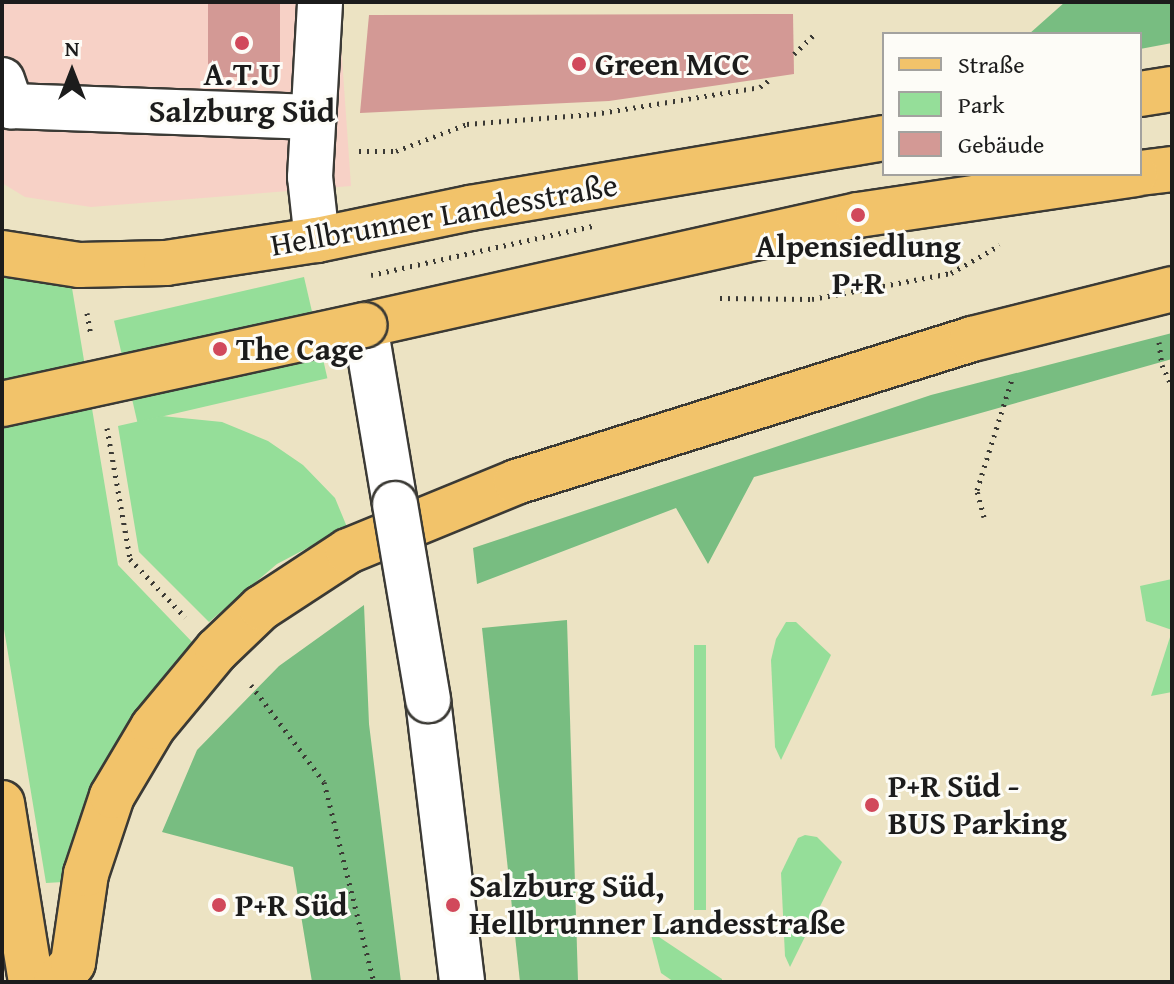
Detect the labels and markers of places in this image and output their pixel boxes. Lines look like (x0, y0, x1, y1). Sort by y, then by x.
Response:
marker: A.T.U Salzburg Süd (233, 34, 251, 52)
place label: Green MCC (595, 45, 750, 83)
marker: Green MCC (570, 55, 588, 73)
place label: A.T.U Salzburg Süd (149, 56, 335, 131)
marker: Alpensiedlung P+R (849, 206, 867, 224)
place label: Alpensiedlung P+R (756, 228, 960, 303)
place label: The Cage (236, 330, 364, 368)
marker: The Cage (211, 340, 229, 358)
place label: P+R Süd - BUS Parking (888, 768, 1067, 843)
marker: P+R Süd - BUS Parking (863, 796, 881, 814)
place label: Salzburg Süd, Hellbrunner Landesstraße (469, 868, 846, 943)
place label: P+R Süd (235, 886, 348, 924)
marker: P+R Süd (210, 896, 228, 914)
marker: Salzburg Süd, Hellbrunner Landesstraße (444, 896, 462, 914)

